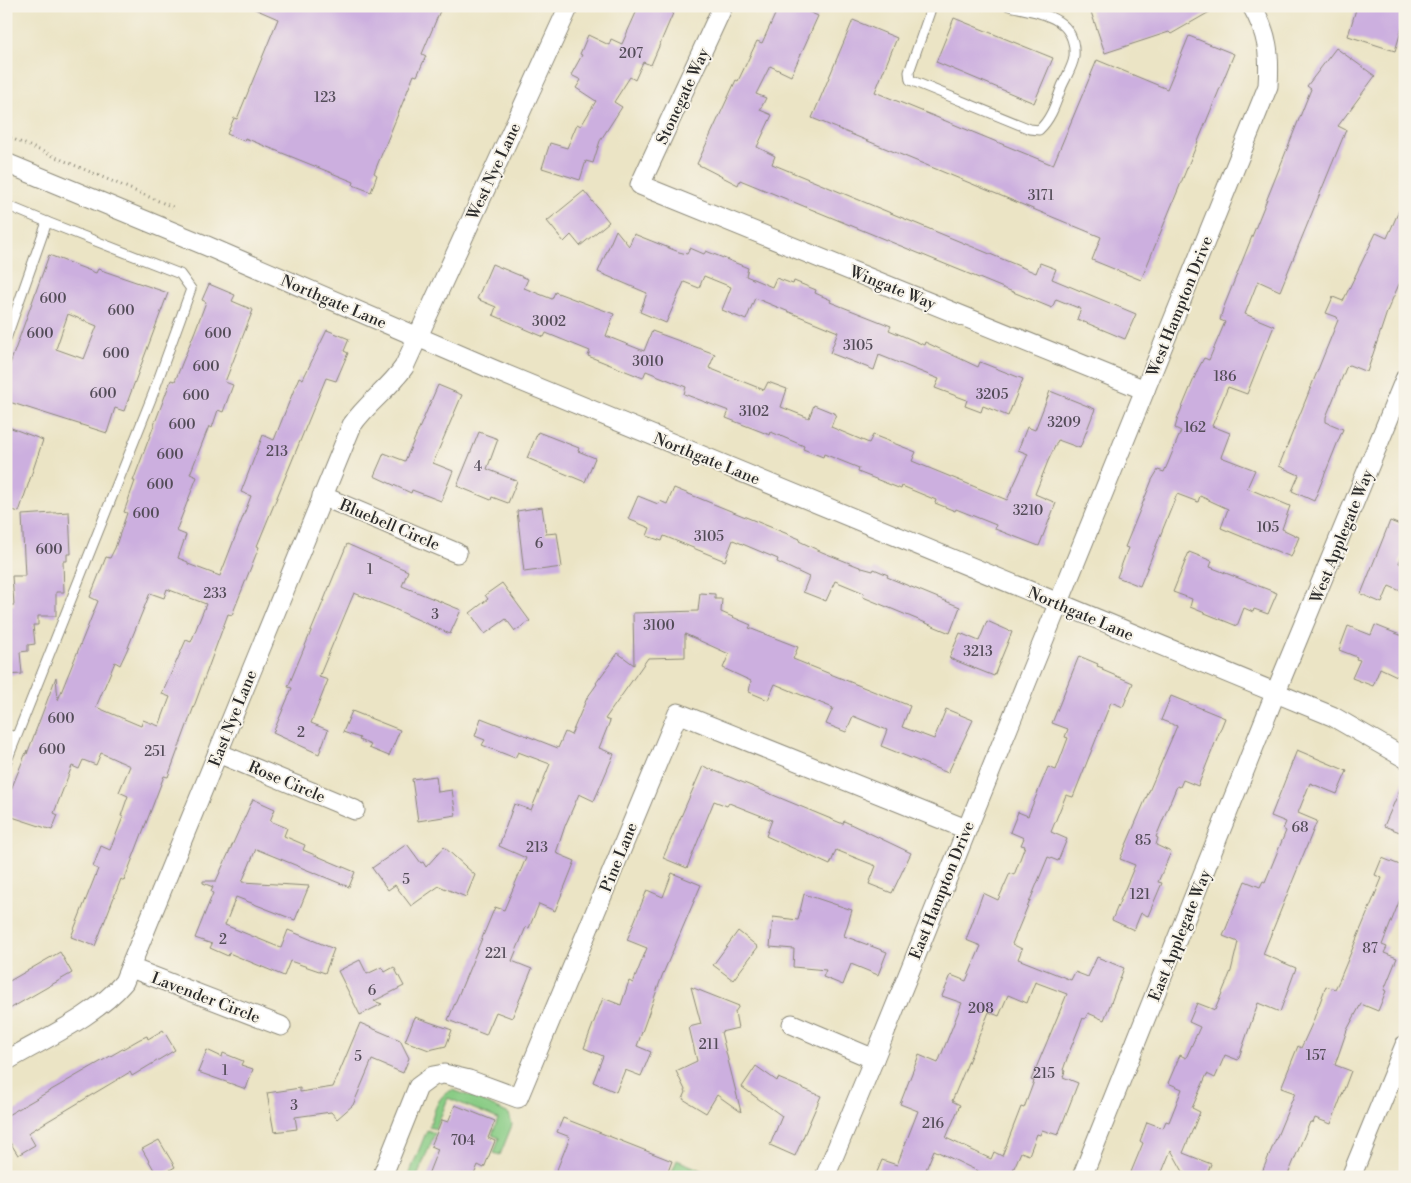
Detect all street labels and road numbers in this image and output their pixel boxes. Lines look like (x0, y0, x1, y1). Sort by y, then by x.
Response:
street label: Stonegate Way (652, 45, 714, 148)
street label: West Nye Lane (462, 120, 525, 224)
street label: West Hampton Drive (1142, 233, 1217, 380)
street label: Wingate Way (846, 261, 939, 314)
street label: Northgate Lane (278, 271, 390, 333)
street label: Northgate Lane (650, 428, 763, 489)
street label: West Applegate Way (1306, 466, 1378, 607)
street label: Bluebell Circle (336, 494, 443, 555)
street label: Northgate Lane (1025, 583, 1137, 645)
street label: East Nye Lane (204, 667, 261, 770)
street label: Rose Circle (245, 757, 328, 807)
street label: East Hampton Drive (905, 818, 979, 962)
street label: Pine Lane (596, 820, 642, 895)
street label: East Applegate Way (1144, 866, 1216, 1004)
street label: Lavender Circle (148, 968, 263, 1028)

